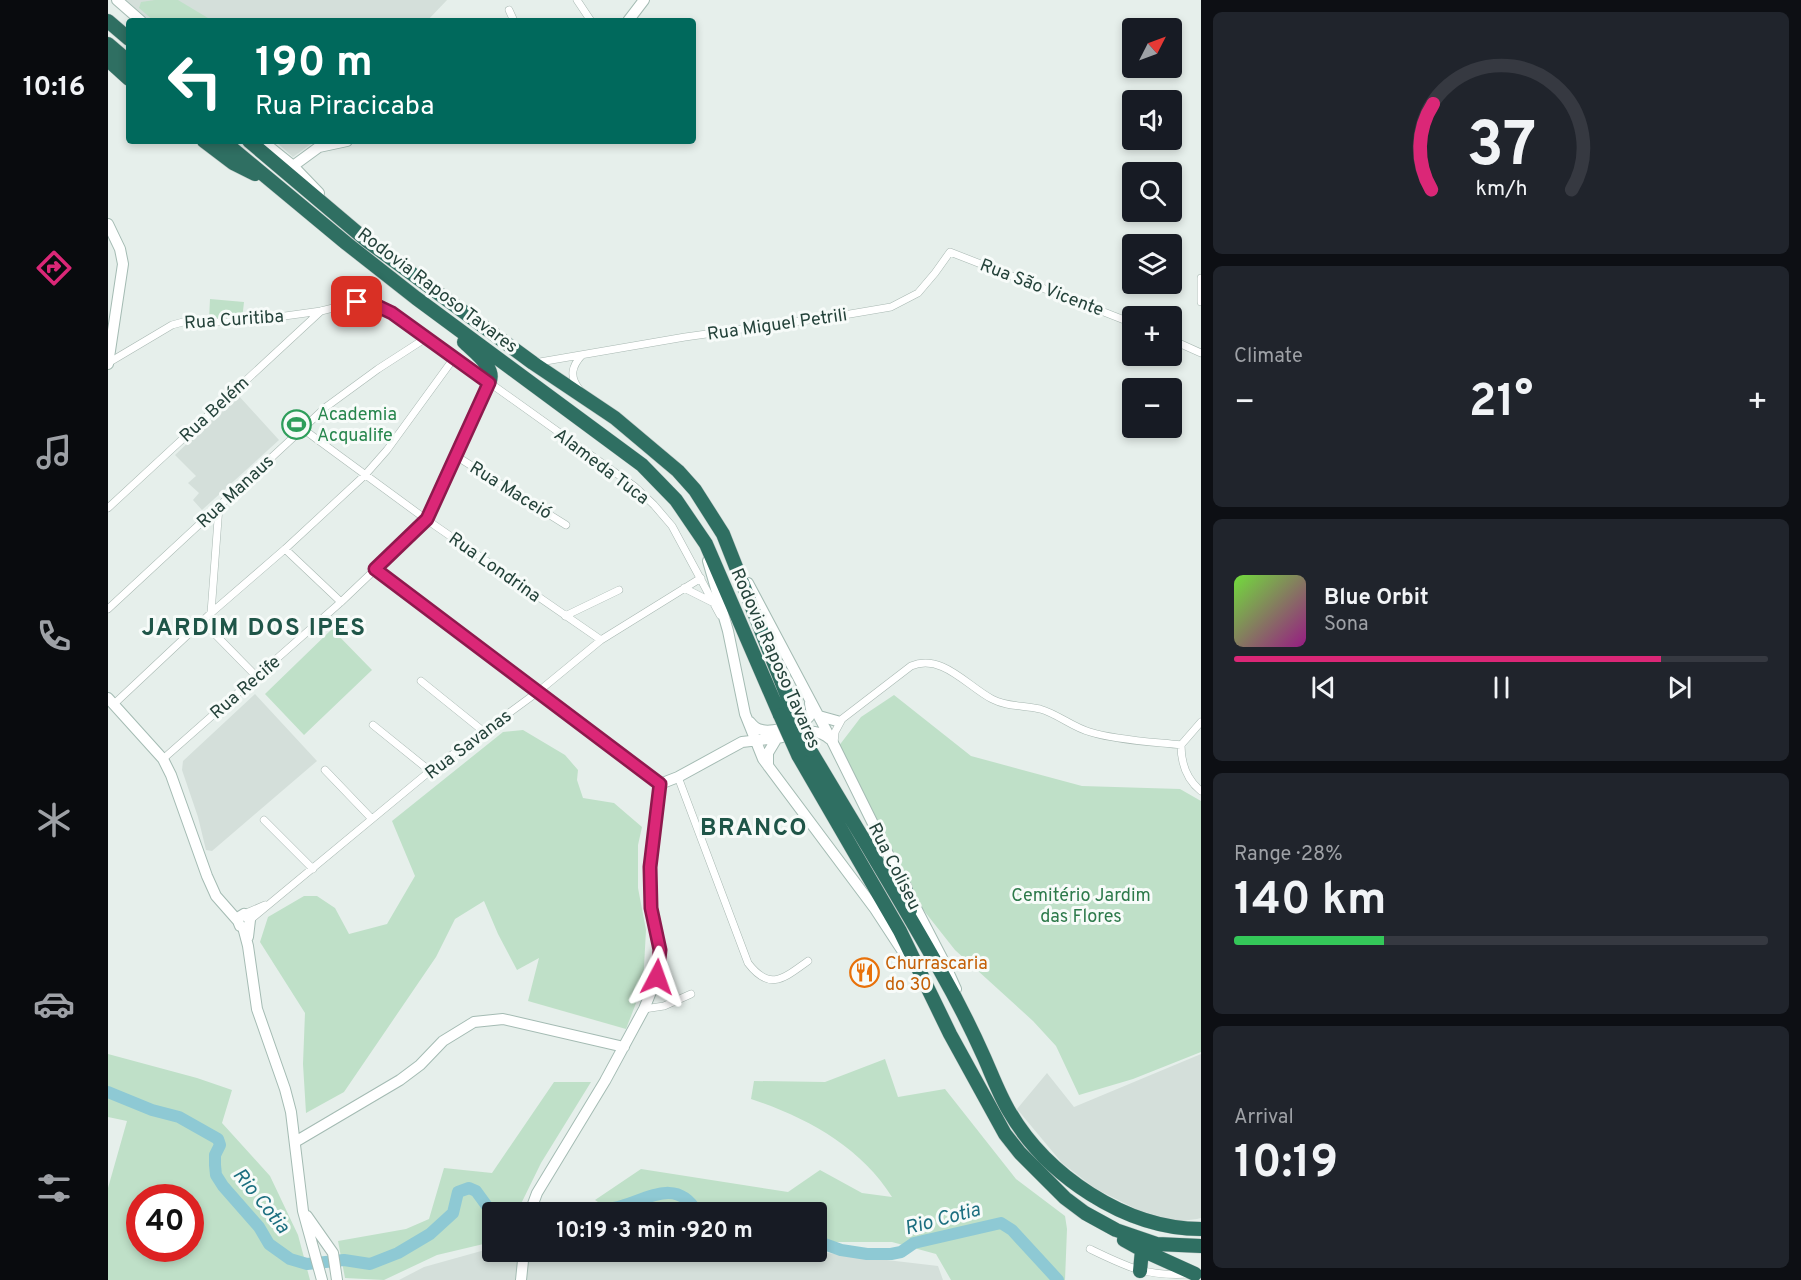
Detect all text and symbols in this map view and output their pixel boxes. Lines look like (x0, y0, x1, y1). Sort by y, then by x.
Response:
north arrow (1122, 18, 1182, 78)
map controls (1122, 18, 1182, 438)
text: 190 m (255, 38, 373, 91)
icon: left (156, 42, 234, 120)
text: 10:16 (23, 71, 85, 105)
text: Rua Piracicaba (255, 90, 434, 124)
button: sound (1122, 90, 1182, 150)
text: 37 (1466, 109, 1536, 188)
button: search (1122, 162, 1182, 222)
text: km/h (1475, 176, 1527, 203)
street label: Rodovia Raposo Tavares (352, 223, 522, 359)
button: layers (1122, 234, 1182, 294)
icon: directions (33, 247, 75, 289)
street label: Rua São Vicente (976, 254, 1107, 323)
pin (331, 276, 382, 327)
icon: arrive (340, 285, 373, 318)
street label: Rua Miguel Petrili (706, 304, 849, 347)
street label: Rua Curitiba (183, 306, 285, 335)
button: + (1122, 306, 1182, 366)
text: Climate (1234, 344, 1303, 370)
street label: Rua Belém (175, 372, 255, 448)
text: 21° (1469, 375, 1533, 432)
button: − (1122, 378, 1182, 438)
text: − (1234, 383, 1255, 425)
text: + (1747, 383, 1768, 425)
place label: Academia Acqualife (317, 404, 397, 448)
sports icon: Academia Acqualife (280, 408, 312, 440)
street label: Alameda Tuca (549, 424, 653, 510)
icon: music (33, 431, 75, 473)
street label: Rua Manaus (193, 450, 280, 534)
street label: Rua Maceió (465, 457, 556, 526)
street label: Rua Londrina (444, 528, 545, 608)
street label: Rodovia Raposo Tavares (724, 565, 825, 752)
text: Blue Orbit (1324, 585, 1429, 612)
text: Sona (1324, 612, 1369, 638)
district label: JARDIM DOS IPES (141, 614, 367, 644)
icon: phone (33, 615, 75, 657)
street label: Rua Recife (206, 651, 286, 725)
icon: previous (1307, 671, 1340, 704)
icon: pause (1485, 671, 1518, 704)
icon: next (1663, 671, 1696, 704)
street label: Rua Savanas (421, 705, 517, 785)
icon: climate (33, 799, 75, 841)
district label: BRANCO (700, 814, 808, 844)
street label: Rua Coliseu (862, 819, 925, 914)
text: Range · 28% (1234, 842, 1343, 868)
text: 140 km (1234, 873, 1386, 930)
park label: Cemitério Jardim das Flores (1011, 885, 1151, 929)
position arrow (625, 945, 689, 1009)
place label: Churrascaria do 30 (885, 953, 988, 997)
restaurant icon: Churrascaria do 30 (848, 957, 880, 989)
icon: car (33, 983, 75, 1025)
text: Arrival (1234, 1105, 1294, 1131)
text: 10:19 (1234, 1136, 1338, 1193)
water label: Rio Cotia (226, 1163, 295, 1240)
icon: filters (33, 1167, 75, 1209)
speed limit sign: 40 (126, 1184, 204, 1262)
water label: Rio Cotia (902, 1197, 984, 1242)
text: 10:19 · 3 min · 920 m (556, 1218, 753, 1245)

